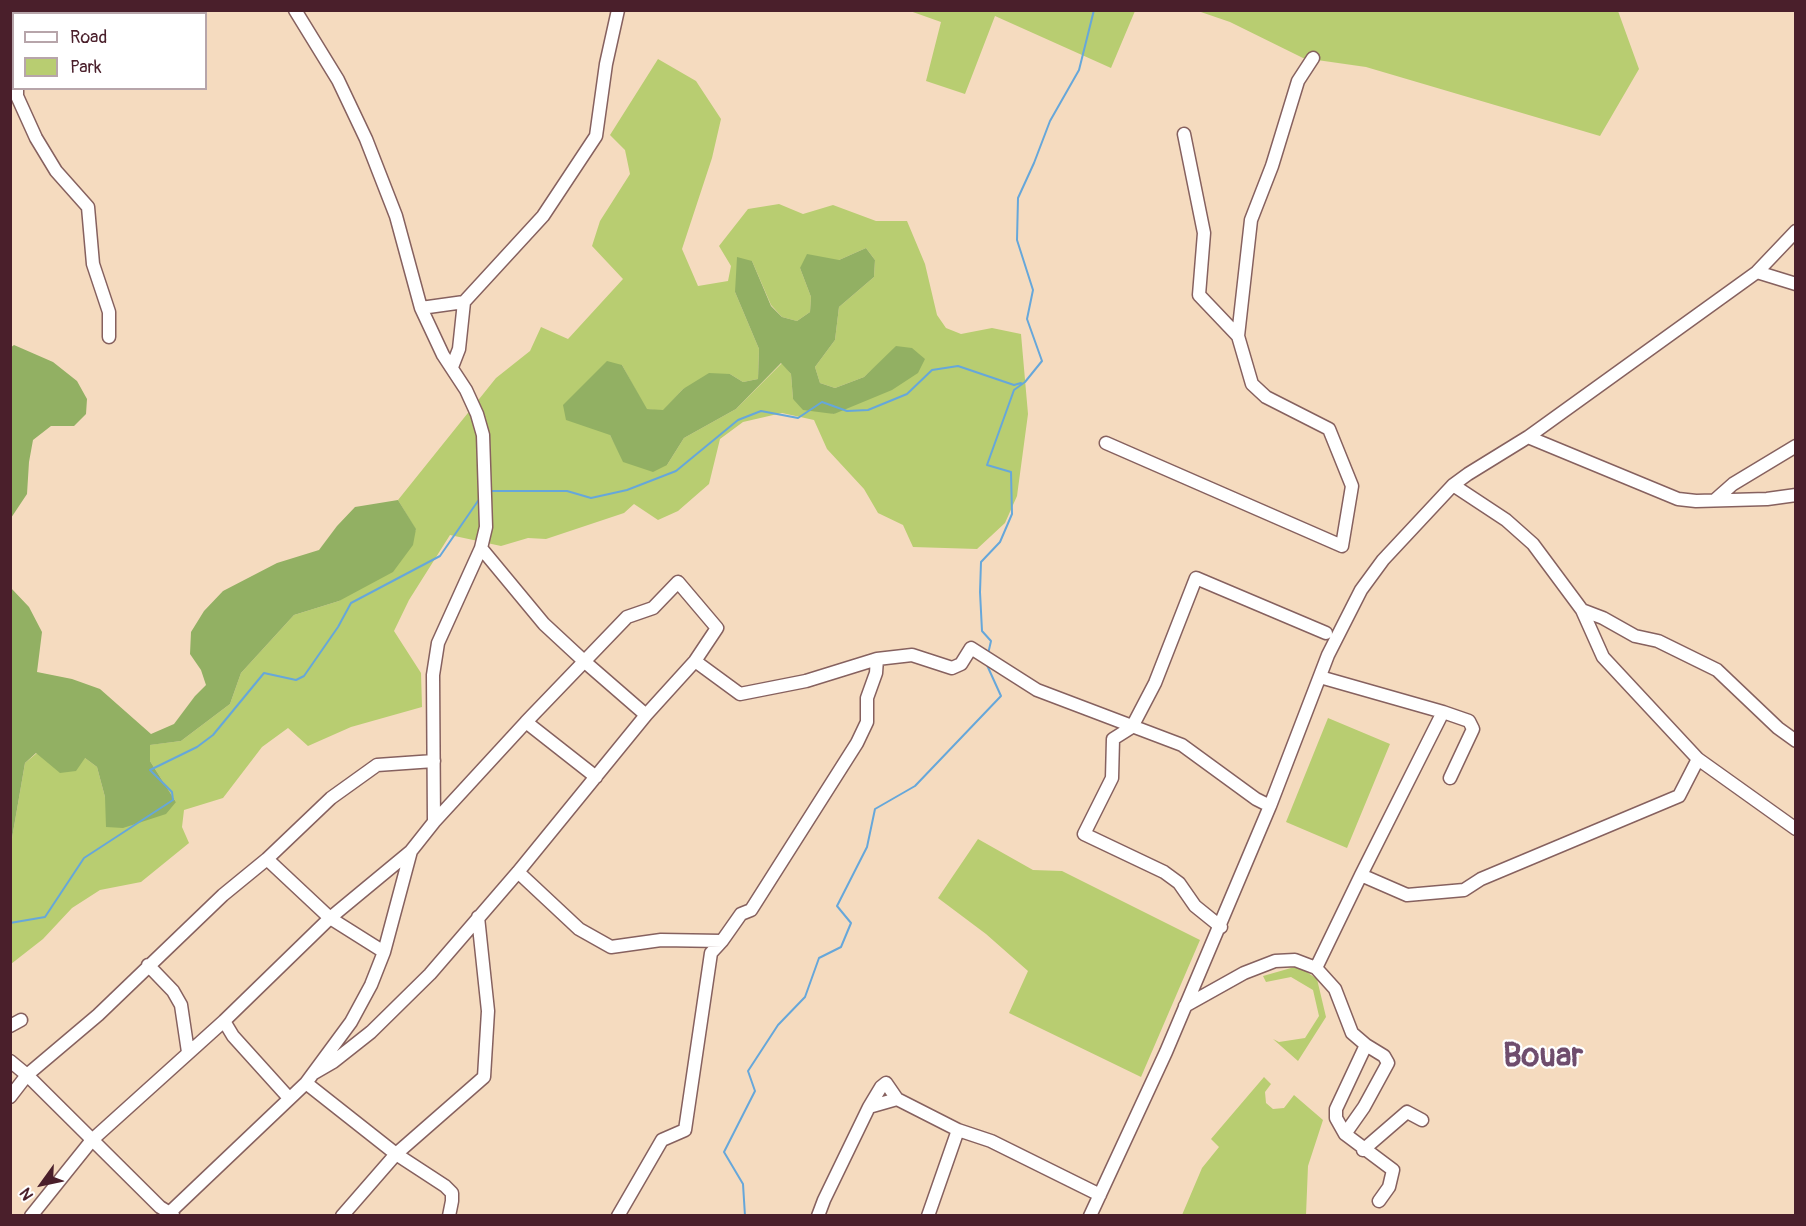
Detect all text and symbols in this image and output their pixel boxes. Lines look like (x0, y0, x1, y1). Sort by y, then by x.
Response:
legend (12, 12, 207, 90)
text: Road (70, 26, 107, 49)
text: Park (70, 56, 102, 79)
district label: Bouar (1503, 1038, 1583, 1078)
north arrow (12, 1154, 72, 1214)
text: N (16, 1184, 38, 1204)

